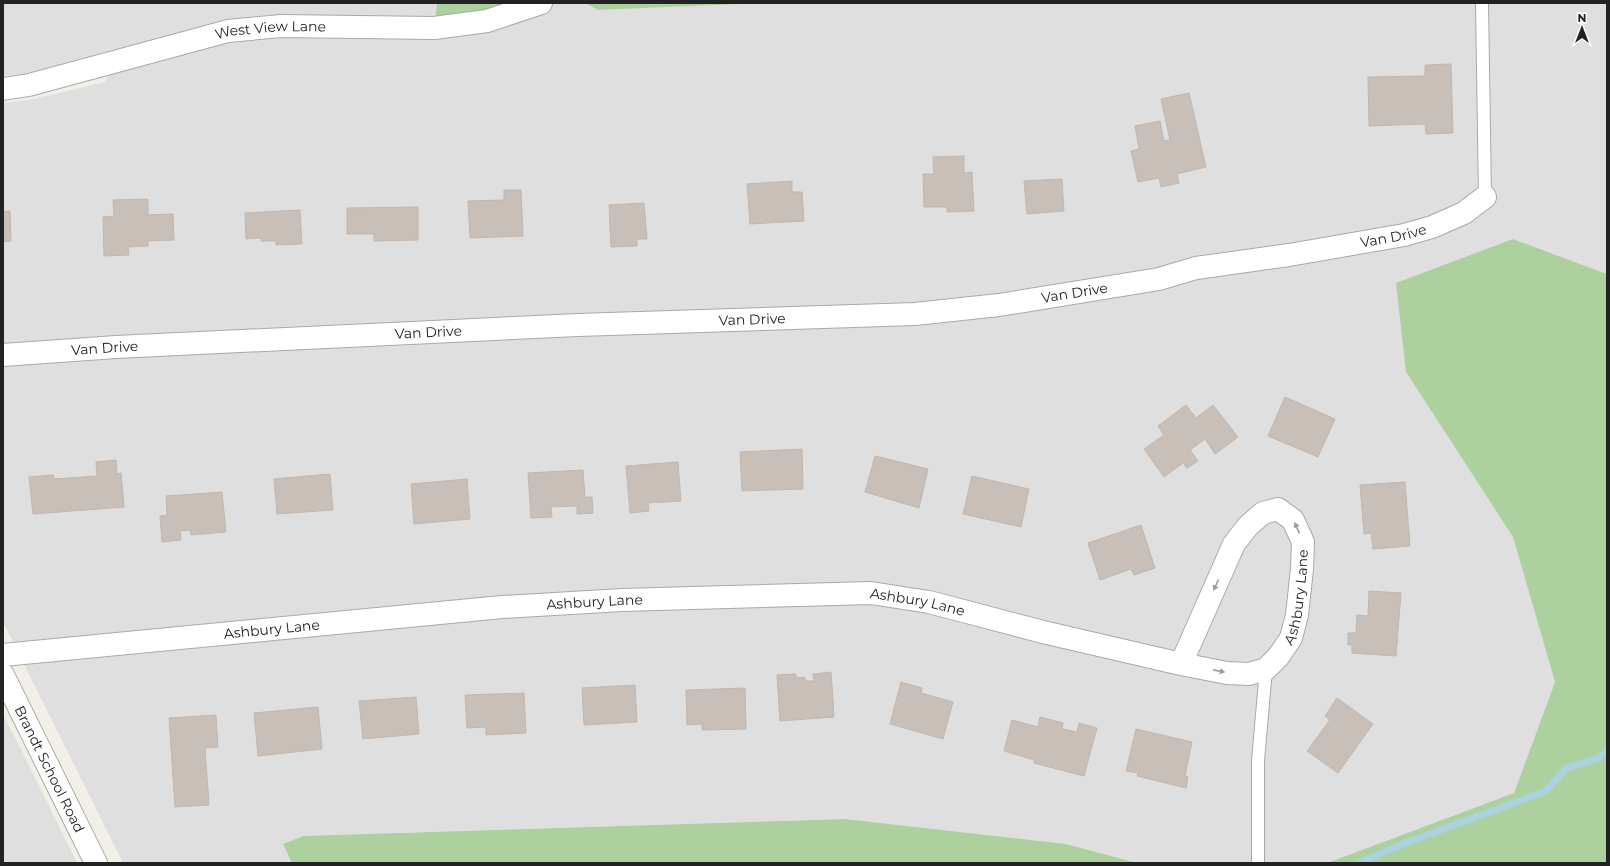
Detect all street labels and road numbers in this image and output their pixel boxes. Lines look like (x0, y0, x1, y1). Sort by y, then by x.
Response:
street label: West View Lane (213, 17, 326, 43)
street label: Van Drive (1359, 220, 1428, 251)
street label: Van Drive (1040, 278, 1109, 307)
street label: Van Drive (718, 309, 786, 329)
street label: Van Drive (394, 322, 462, 343)
street label: Van Drive (71, 337, 139, 359)
street label: Ashbury Lane (1280, 549, 1312, 649)
street label: Ashbury Lane (869, 584, 967, 620)
street label: Ashbury Lane (546, 590, 643, 613)
street label: Ashbury Lane (223, 616, 321, 643)
street label: Brandt School Road (11, 703, 89, 836)

